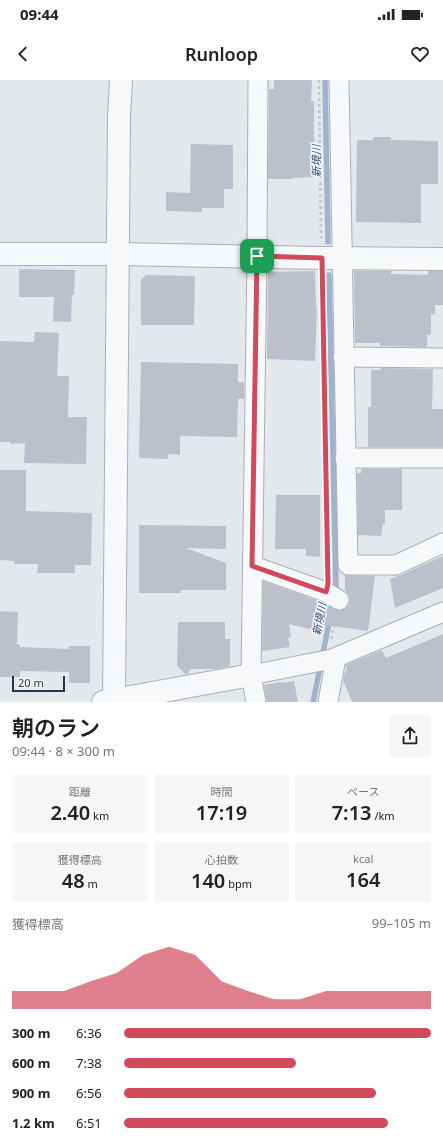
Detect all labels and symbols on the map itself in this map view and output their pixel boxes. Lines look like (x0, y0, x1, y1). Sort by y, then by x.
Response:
water label: 新境川 (308, 143, 324, 178)
pin (240, 239, 274, 273)
water label: 新境川 (308, 600, 330, 637)
scale bar (12, 674, 65, 693)

